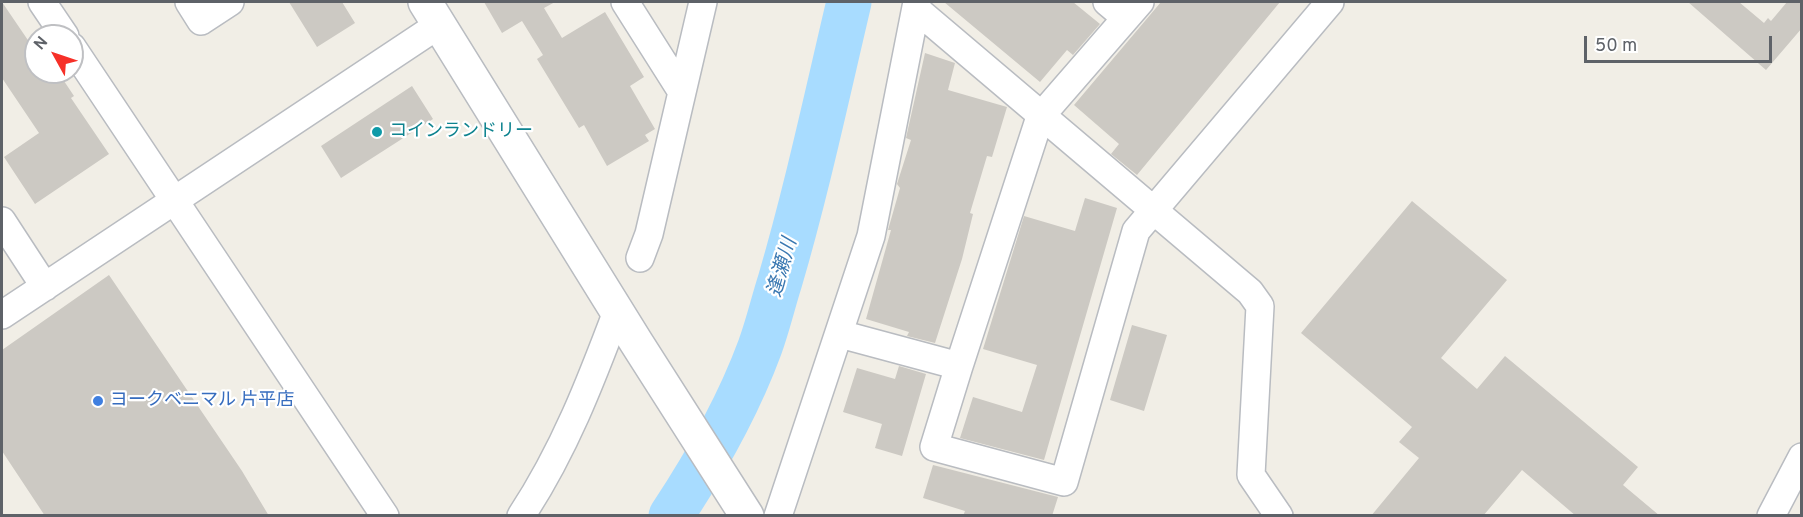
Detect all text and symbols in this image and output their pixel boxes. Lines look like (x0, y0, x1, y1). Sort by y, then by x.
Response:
north arrow (24, 24, 84, 84)
scale bar (1587, 24, 1774, 62)
text: N (30, 33, 53, 55)
text: 50 m (1595, 35, 1637, 58)
place label: コインランドリー (389, 121, 533, 143)
marker: コインランドリー (370, 125, 384, 139)
water label: 逢瀬川 (764, 236, 804, 300)
place label: ヨークベニマル 片平店 (110, 390, 294, 412)
marker: ヨークベニマル 片平店 (91, 394, 105, 408)

